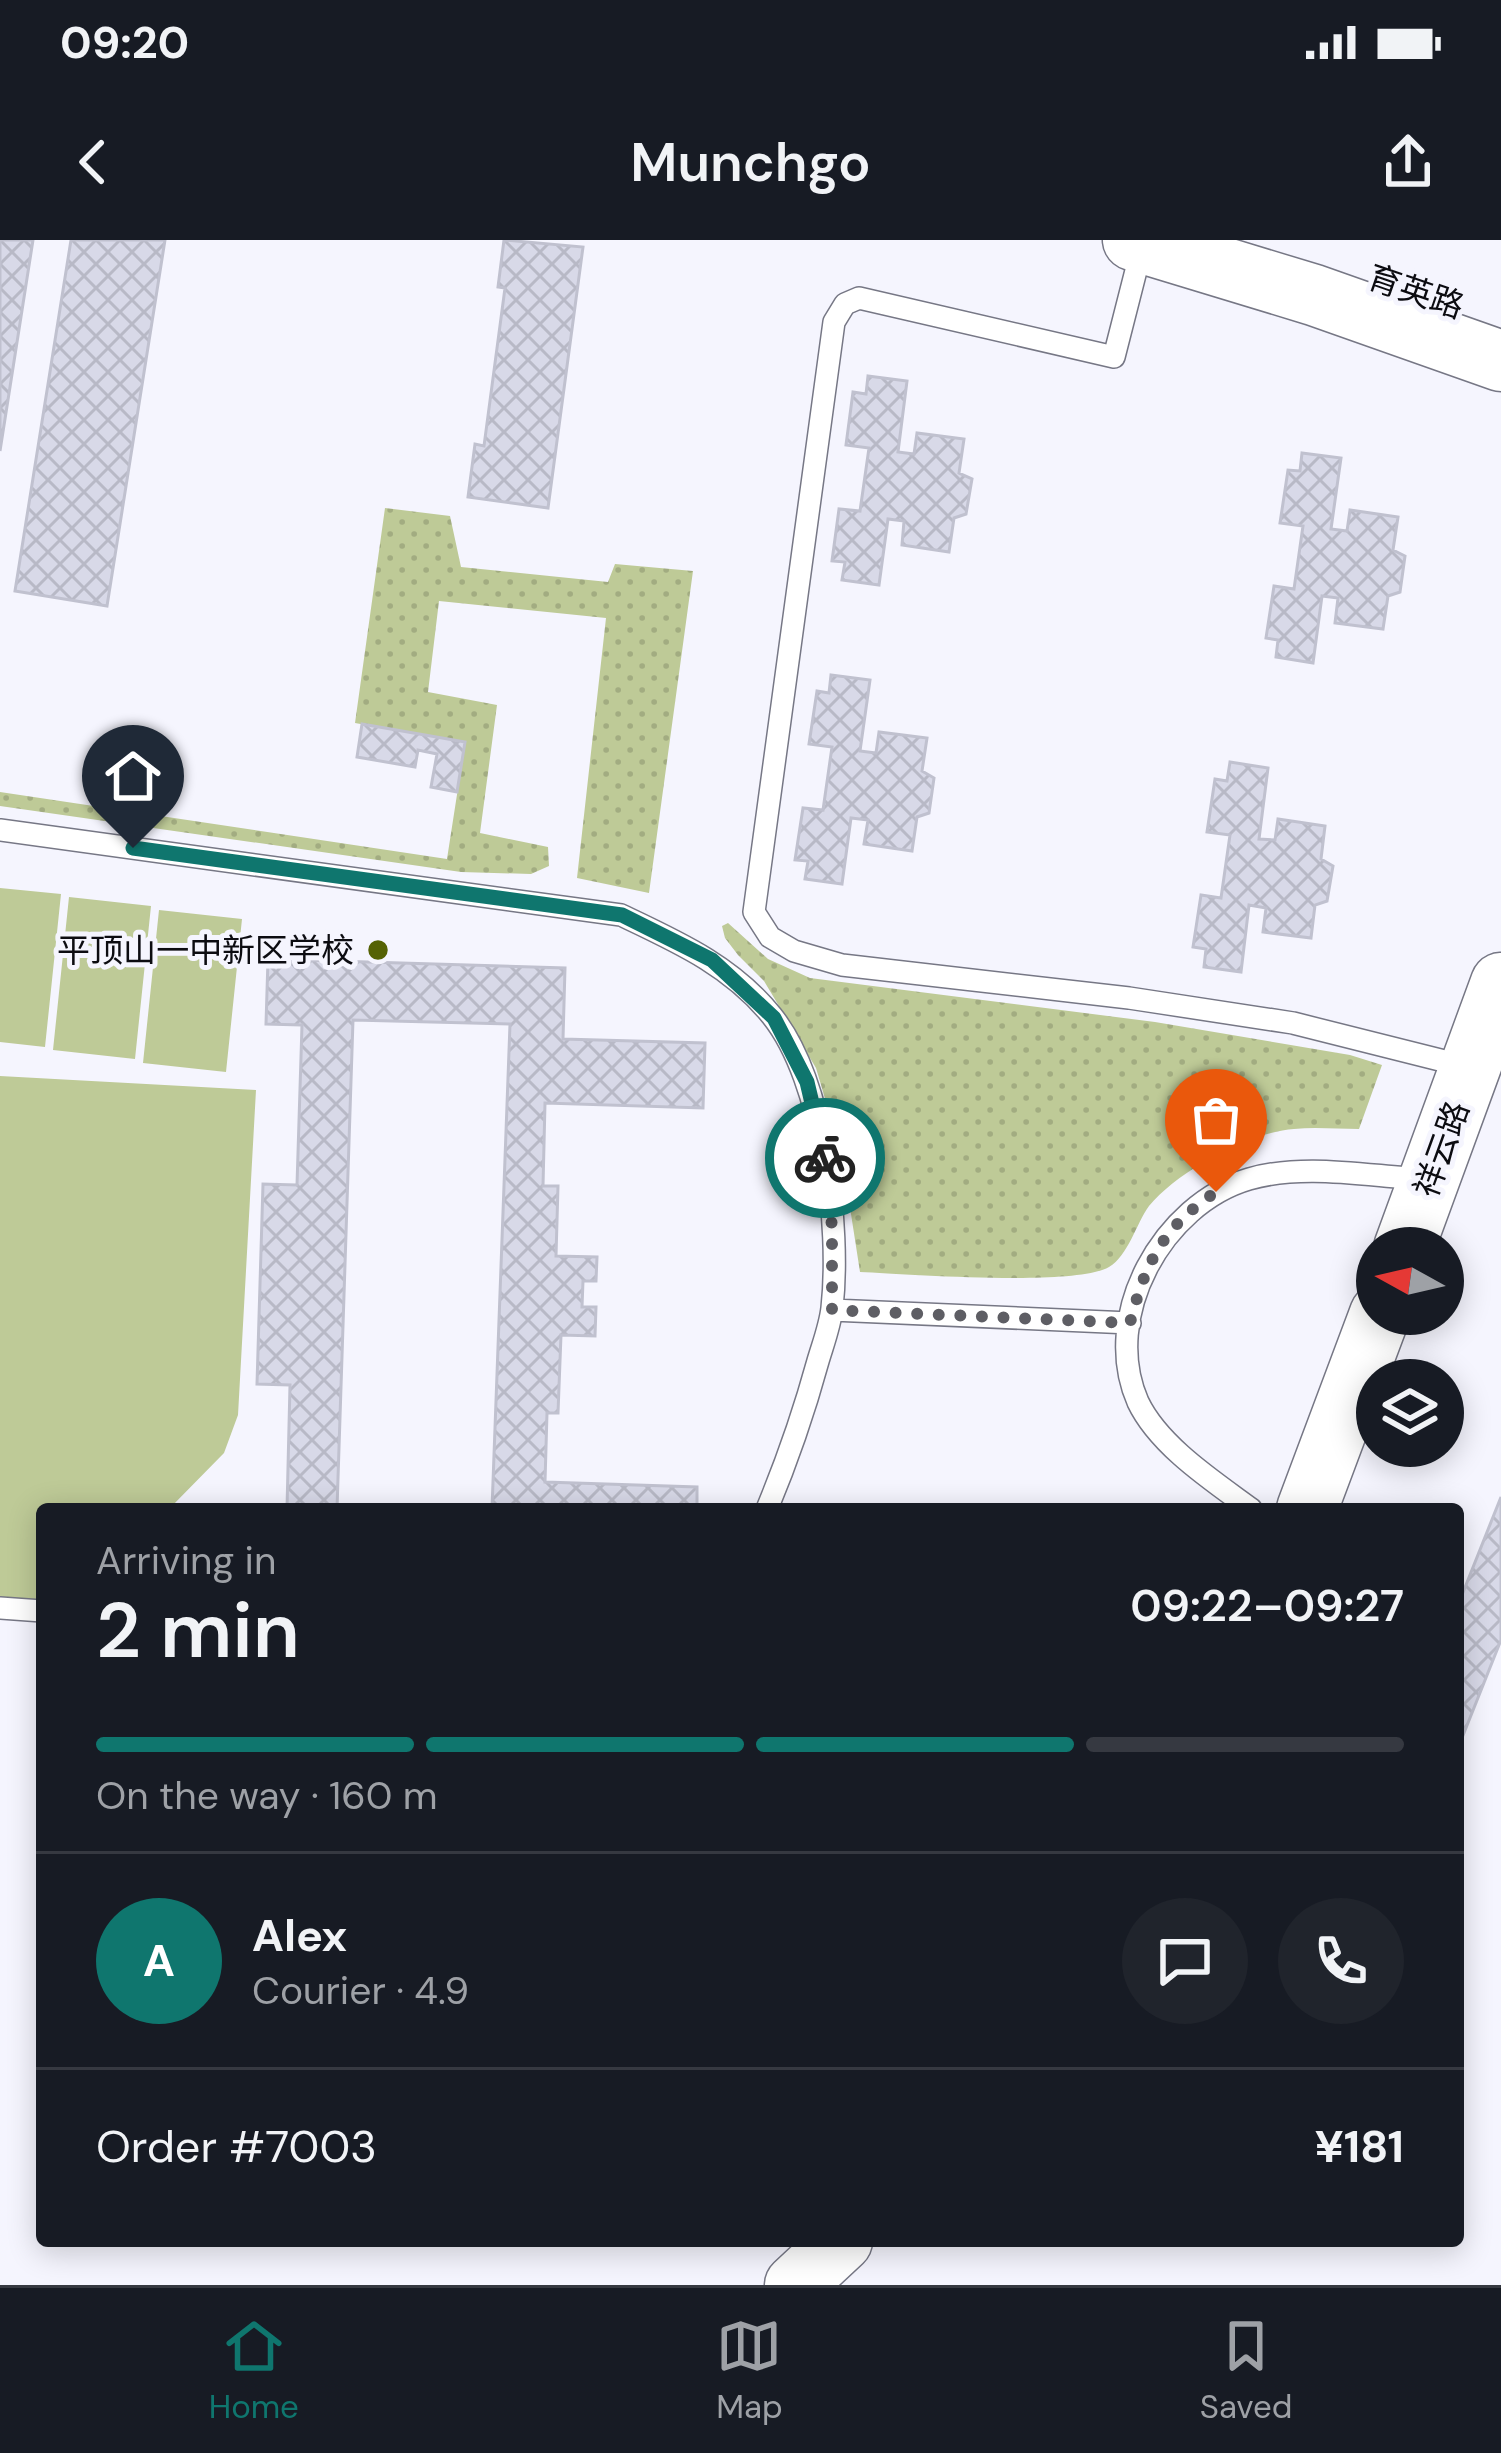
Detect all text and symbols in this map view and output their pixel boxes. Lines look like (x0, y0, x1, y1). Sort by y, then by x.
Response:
text: 09:20 (60, 13, 189, 72)
text: Munchgo (630, 127, 871, 198)
icon: back (60, 129, 126, 195)
icon: share (1375, 129, 1441, 195)
street label: 育英路 (1362, 255, 1470, 328)
pin (82, 725, 184, 848)
icon: home (100, 743, 166, 809)
place label: 平顶山一中新区学校 (57, 929, 354, 972)
marker: 平顶山一中新区学校 (365, 937, 391, 963)
pin (1165, 1069, 1267, 1192)
icon: bag (1183, 1087, 1249, 1153)
street label: 祥云路 (1404, 1095, 1479, 1203)
courier (765, 1098, 885, 1218)
icon: bike (792, 1125, 858, 1191)
north arrow (1356, 1227, 1464, 1335)
map controls (1356, 1227, 1464, 1467)
button: layers (1356, 1359, 1464, 1467)
text: Arriving in (96, 1535, 276, 1586)
text: 09:22–09:27 (1130, 1576, 1404, 1635)
text: 2 min (96, 1580, 300, 1681)
text: On the way · 160 m (96, 1770, 437, 1821)
button: chat (1122, 1898, 1248, 2024)
button: phone (1278, 1898, 1404, 2024)
text: Alex (252, 1906, 347, 1965)
text: A (143, 1931, 175, 1990)
text: Courier · 4.9 (252, 1965, 469, 2016)
text: Order #7003 (96, 2117, 377, 2176)
text: ¥181 (1314, 2117, 1404, 2176)
tab: Home (209, 2313, 299, 2428)
tab: Map (716, 2313, 783, 2428)
tab: Saved (1200, 2313, 1292, 2428)

